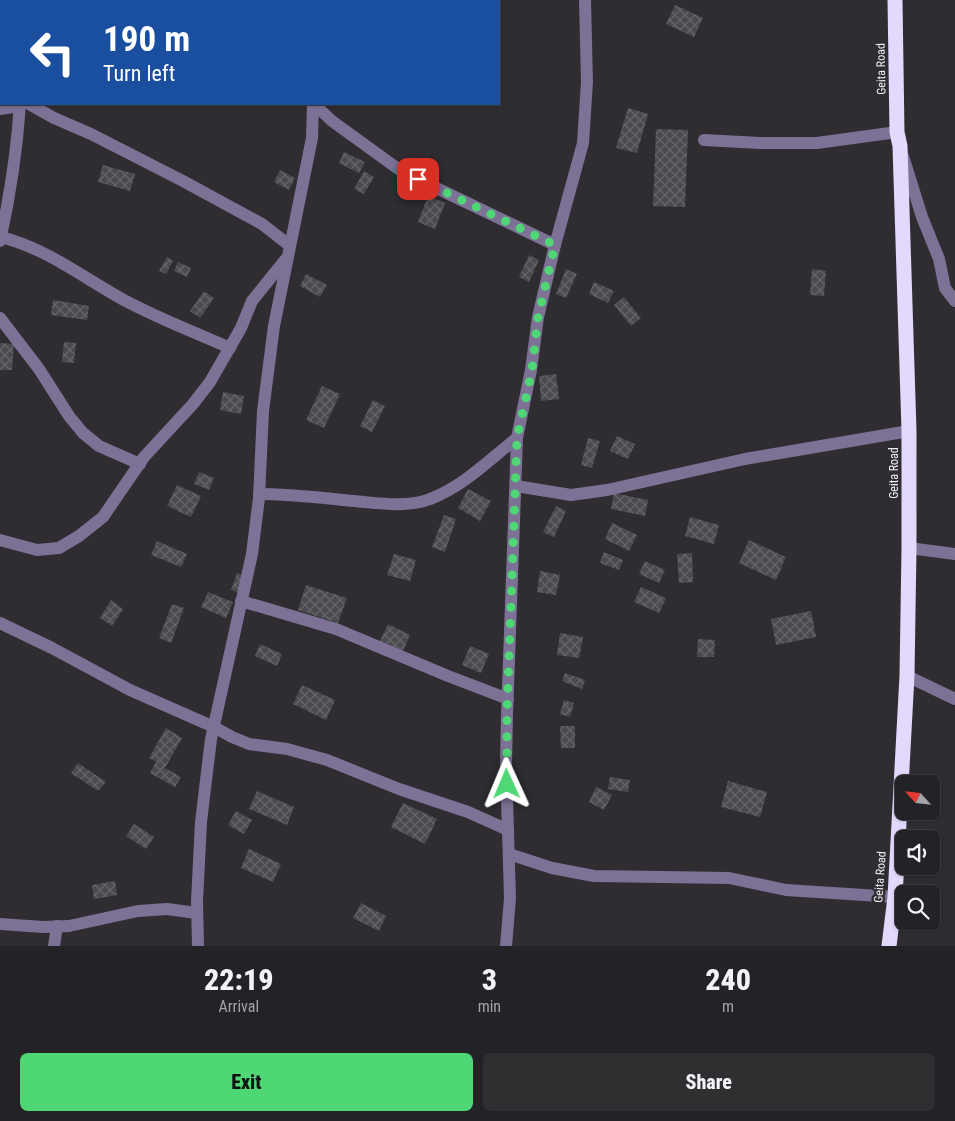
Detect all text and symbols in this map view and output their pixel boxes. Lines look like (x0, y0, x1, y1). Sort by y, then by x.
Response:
text: 190 m (103, 19, 190, 60)
icon: left (20, 20, 85, 85)
street label: Geita Road (874, 43, 888, 95)
text: Turn left (103, 61, 175, 86)
pin (397, 158, 439, 200)
icon: arrive (404, 165, 432, 193)
street label: Geita Road (887, 447, 901, 499)
position arrow (480, 757, 532, 809)
north arrow (895, 775, 940, 820)
map controls (895, 775, 940, 930)
button: sound (895, 830, 940, 875)
street label: Geita Road (871, 851, 889, 903)
button: search (895, 885, 940, 930)
text: 22:19 (204, 962, 274, 997)
text: 3 (482, 962, 497, 997)
text: 240 (705, 962, 751, 997)
text: Arrival (218, 997, 259, 1016)
text: min (478, 997, 501, 1016)
text: m (722, 997, 734, 1016)
button: Exit (20, 1053, 473, 1111)
button: Share (483, 1053, 935, 1111)

